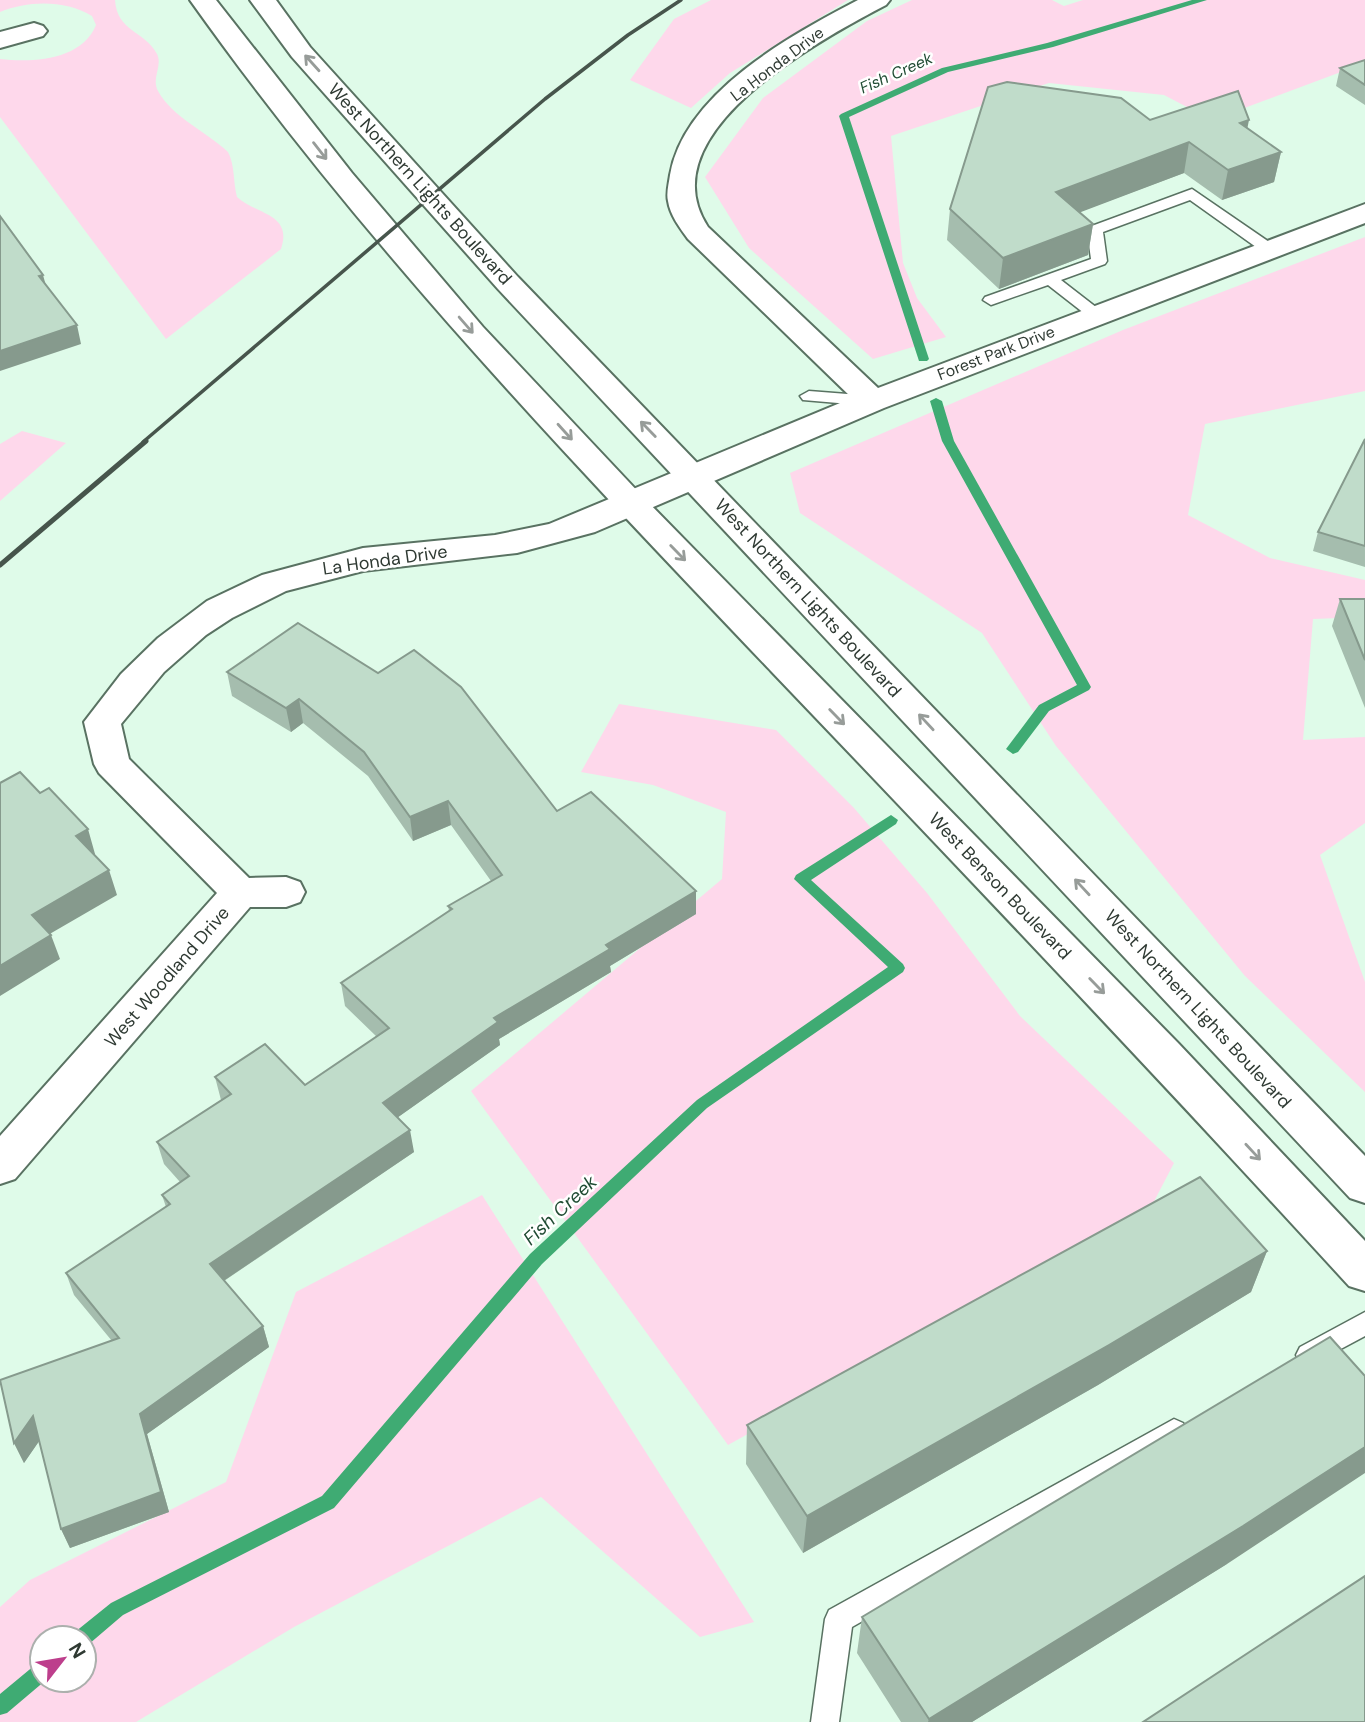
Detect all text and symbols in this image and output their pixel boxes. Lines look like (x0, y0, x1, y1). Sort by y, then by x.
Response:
street label: La Honda Drive (726, 22, 828, 106)
water label: Fish Creek (856, 47, 937, 98)
one-way arrow (303, 55, 320, 72)
street label: West Northern Lights Boulevard (323, 78, 517, 290)
one-way arrow (312, 141, 327, 160)
one-way arrow (458, 316, 474, 334)
street label: Forest Park Drive (934, 321, 1058, 385)
one-way arrow (639, 421, 656, 438)
one-way arrow (557, 423, 573, 441)
street label: West Northern Lights Boulevard (709, 493, 907, 703)
street label: La Honda Drive (321, 539, 449, 581)
one-way arrow (670, 545, 687, 562)
one-way arrow (828, 708, 845, 725)
one-way arrow (917, 714, 934, 731)
street label: West Benson Boulevard (923, 807, 1077, 965)
one-way arrow (1074, 879, 1091, 896)
street label: West Woodland Drive (99, 902, 235, 1052)
street label: West Northern Lights Boulevard (1099, 904, 1297, 1114)
one-way arrow (1088, 978, 1105, 995)
one-way arrow (1245, 1143, 1261, 1161)
water label: Fish Creek (518, 1169, 602, 1251)
north arrow (28, 1624, 98, 1694)
text: N (63, 1638, 91, 1663)

